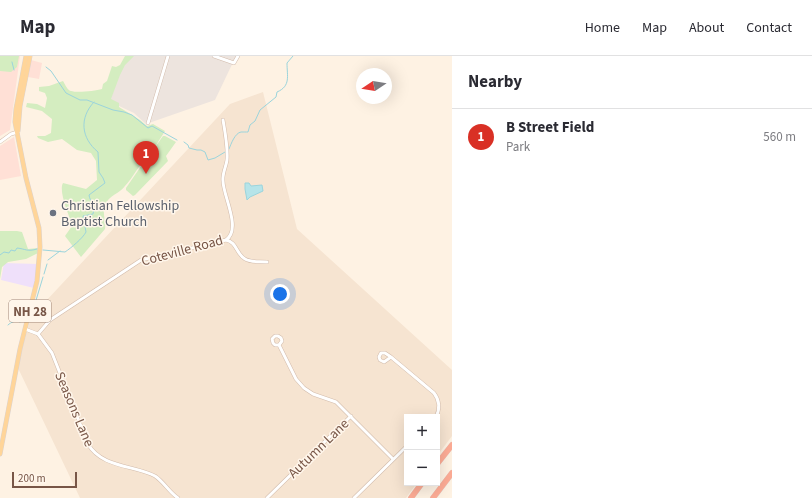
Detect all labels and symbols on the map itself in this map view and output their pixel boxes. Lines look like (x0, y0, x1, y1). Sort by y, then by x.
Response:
north arrow (356, 68, 392, 104)
pin: 1 (133, 141, 159, 174)
place label: Christian Fellowship Baptist Church (61, 196, 180, 232)
marker: Christian Fellowship Baptist Church (48, 208, 58, 218)
street label: Coteville Road (139, 230, 225, 271)
your location (270, 284, 290, 304)
road number: NH 28 (9, 300, 51, 322)
street label: Seasons Lane (49, 369, 99, 450)
street label: Autumn Lane (284, 414, 354, 483)
scale bar (12, 470, 77, 489)

